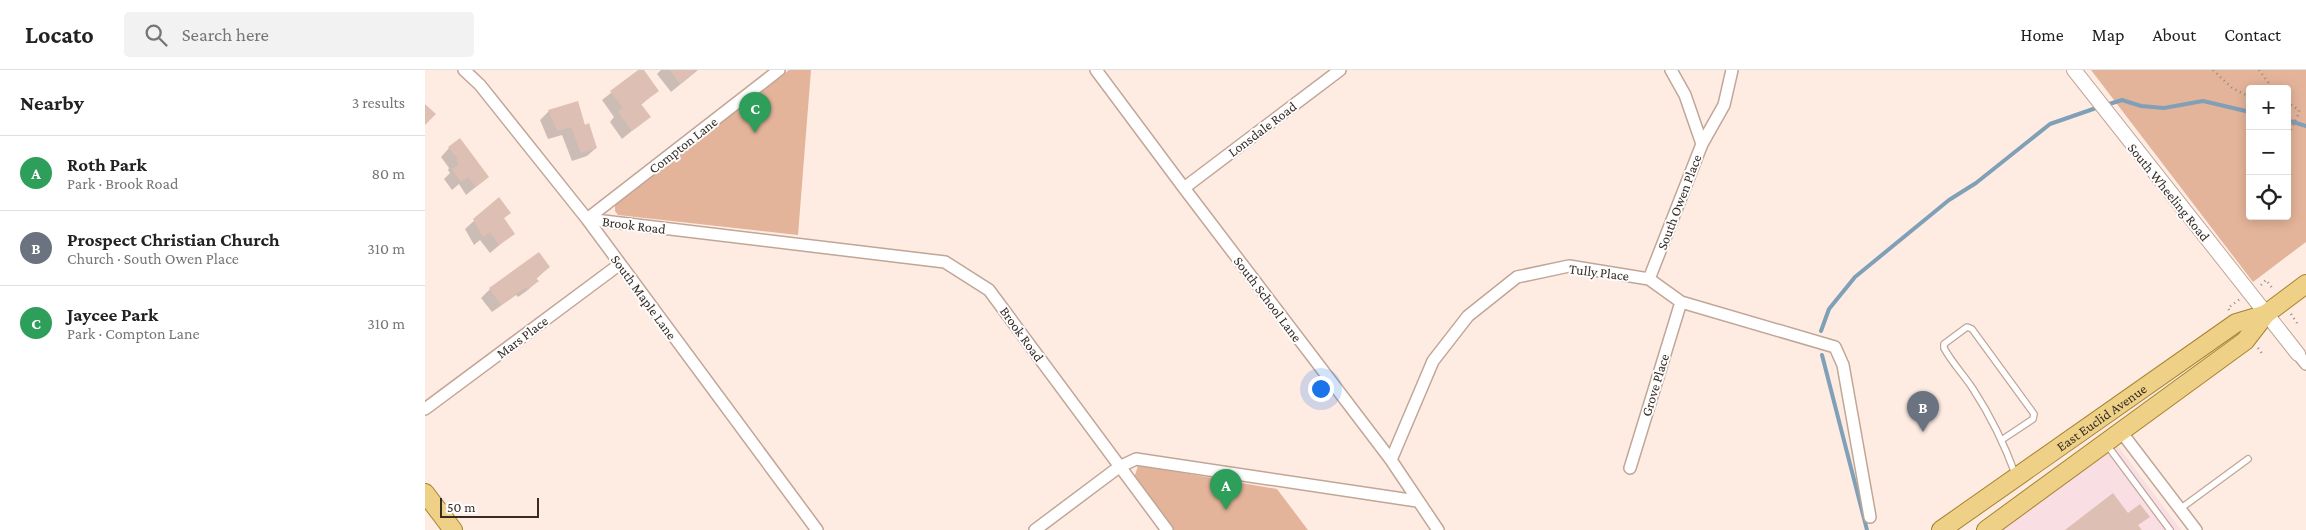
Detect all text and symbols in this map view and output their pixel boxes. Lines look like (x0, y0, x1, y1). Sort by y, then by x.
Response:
search box (124, 12, 474, 57)
text: Locato (25, 21, 94, 48)
icon: search (142, 21, 170, 49)
text: Search here (182, 24, 269, 45)
text: Home (2021, 25, 2064, 45)
text: Map (2092, 25, 2124, 45)
text: About (2152, 25, 2196, 45)
text: Contact (2224, 25, 2281, 45)
map controls (2246, 85, 2291, 220)
button: + (2246, 85, 2291, 130)
text: Nearby (20, 91, 84, 115)
pin: C (739, 92, 771, 133)
text: 3 results (352, 94, 405, 111)
street label: Lonsdale Road (1225, 98, 1300, 160)
street label: Compton Lane (646, 113, 720, 177)
button: − (2246, 130, 2291, 175)
street label: South Wheeling Road (2125, 140, 2214, 245)
street label: South Owen Place (1654, 152, 1704, 252)
text: Roth Park (67, 154, 147, 175)
text: A (31, 165, 41, 182)
text: 80 m (371, 165, 405, 182)
text: Park · Brook Road (67, 175, 178, 192)
button: locate (2246, 175, 2291, 220)
street label: Brook Road (601, 213, 667, 237)
text: Prospect Christian Church (67, 229, 280, 250)
text: B (31, 240, 41, 257)
text: 310 m (367, 240, 405, 257)
text: Church · South Owen Place (67, 250, 239, 267)
street label: South Maple Lane (608, 252, 680, 342)
street label: South School Lane (1231, 253, 1305, 345)
street label: Tully Place (1568, 260, 1630, 284)
street label: Brook Road (997, 303, 1048, 365)
text: Jaycee Park (67, 304, 158, 325)
street label: Mars Place (493, 313, 551, 361)
text: C (31, 315, 41, 332)
text: 310 m (367, 315, 405, 332)
text: Park · Compton Lane (67, 325, 200, 342)
street label: Grove Place (1638, 352, 1672, 418)
your location (1308, 376, 1334, 402)
street label: East Euclid Avenue (2053, 380, 2150, 454)
pin: B (1907, 391, 1939, 432)
pin: A (1210, 469, 1242, 510)
scale bar (440, 495, 539, 518)
text: 50 m (447, 499, 475, 515)

